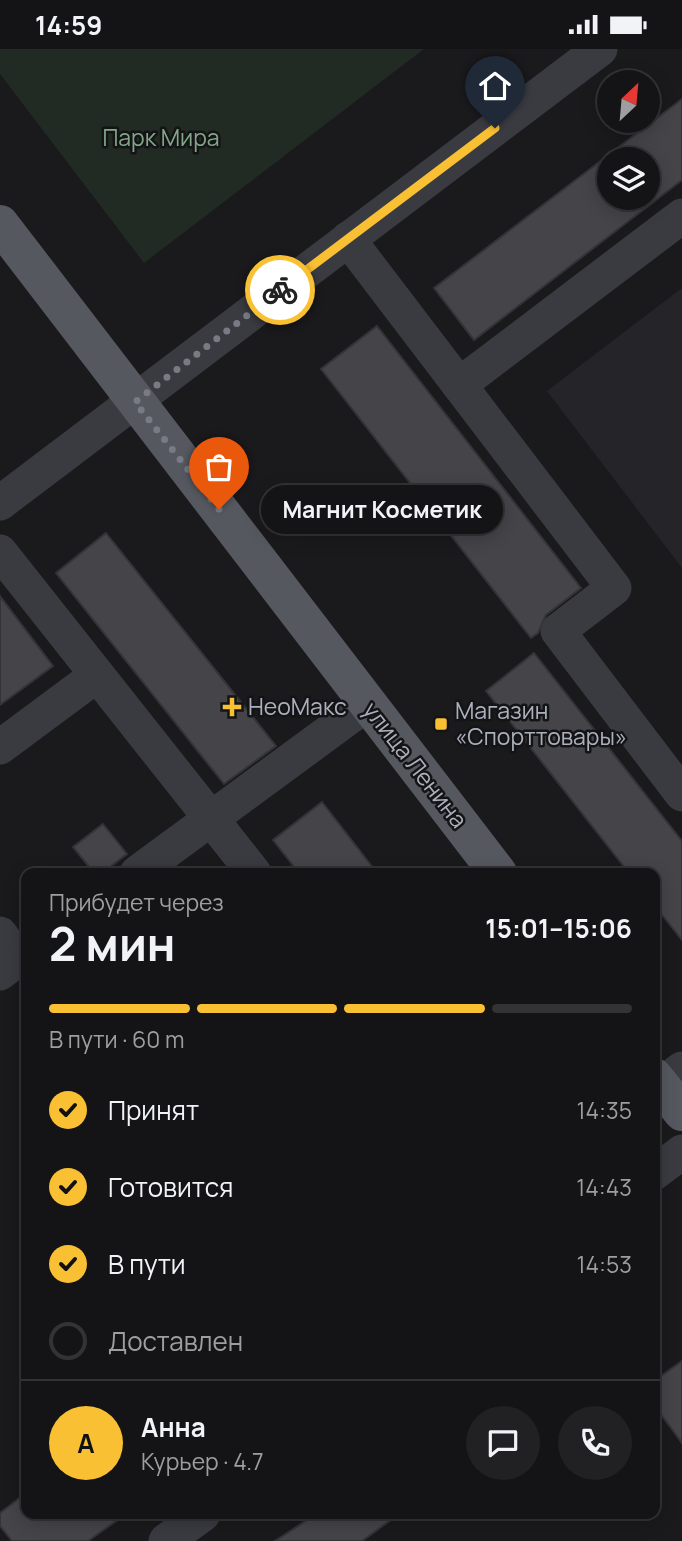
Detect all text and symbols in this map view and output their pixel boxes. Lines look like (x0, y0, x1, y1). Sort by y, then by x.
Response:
text: 14:59 (35, 7, 103, 43)
pin (465, 56, 525, 128)
icon: home (476, 67, 514, 105)
north arrow (597, 70, 660, 133)
map controls (597, 70, 660, 210)
park label: Парк Мира (102, 121, 220, 153)
button: layers (597, 147, 660, 210)
courier (245, 255, 315, 325)
icon: bike (261, 271, 299, 309)
pin (189, 437, 249, 509)
icon: bag (200, 448, 238, 486)
callout: Магнит Косметик (261, 484, 502, 533)
text: Магнит Косметик (282, 493, 482, 525)
place label: НеоМакс (248, 690, 347, 722)
place label: Магазин «Спорттовары» (455, 694, 627, 752)
street label: улица Ленина (356, 695, 475, 834)
marker: НеоМакс (222, 697, 242, 717)
marker: Магазин «Спорттовары» (433, 716, 449, 732)
text: Прибудет через (49, 886, 224, 918)
text: 15:01–15:06 (485, 910, 632, 946)
text: 2 мин (49, 912, 176, 975)
text: В пути · 60 m (49, 1023, 184, 1055)
icon: check (49, 1091, 87, 1129)
text: Принят (108, 1092, 199, 1128)
text: 14:35 (577, 1094, 632, 1126)
icon: check (49, 1168, 87, 1206)
text: Готовится (108, 1169, 233, 1205)
text: 14:43 (576, 1171, 632, 1203)
icon: check (49, 1245, 87, 1283)
text: В пути (108, 1246, 186, 1282)
text: 14:53 (577, 1248, 632, 1280)
text: Доставлен (108, 1323, 243, 1359)
button: chat (466, 1406, 540, 1480)
button: phone (558, 1406, 632, 1480)
text: Анна (141, 1409, 206, 1445)
text: А (77, 1425, 95, 1461)
text: Курьер · 4.7 (141, 1445, 264, 1477)

